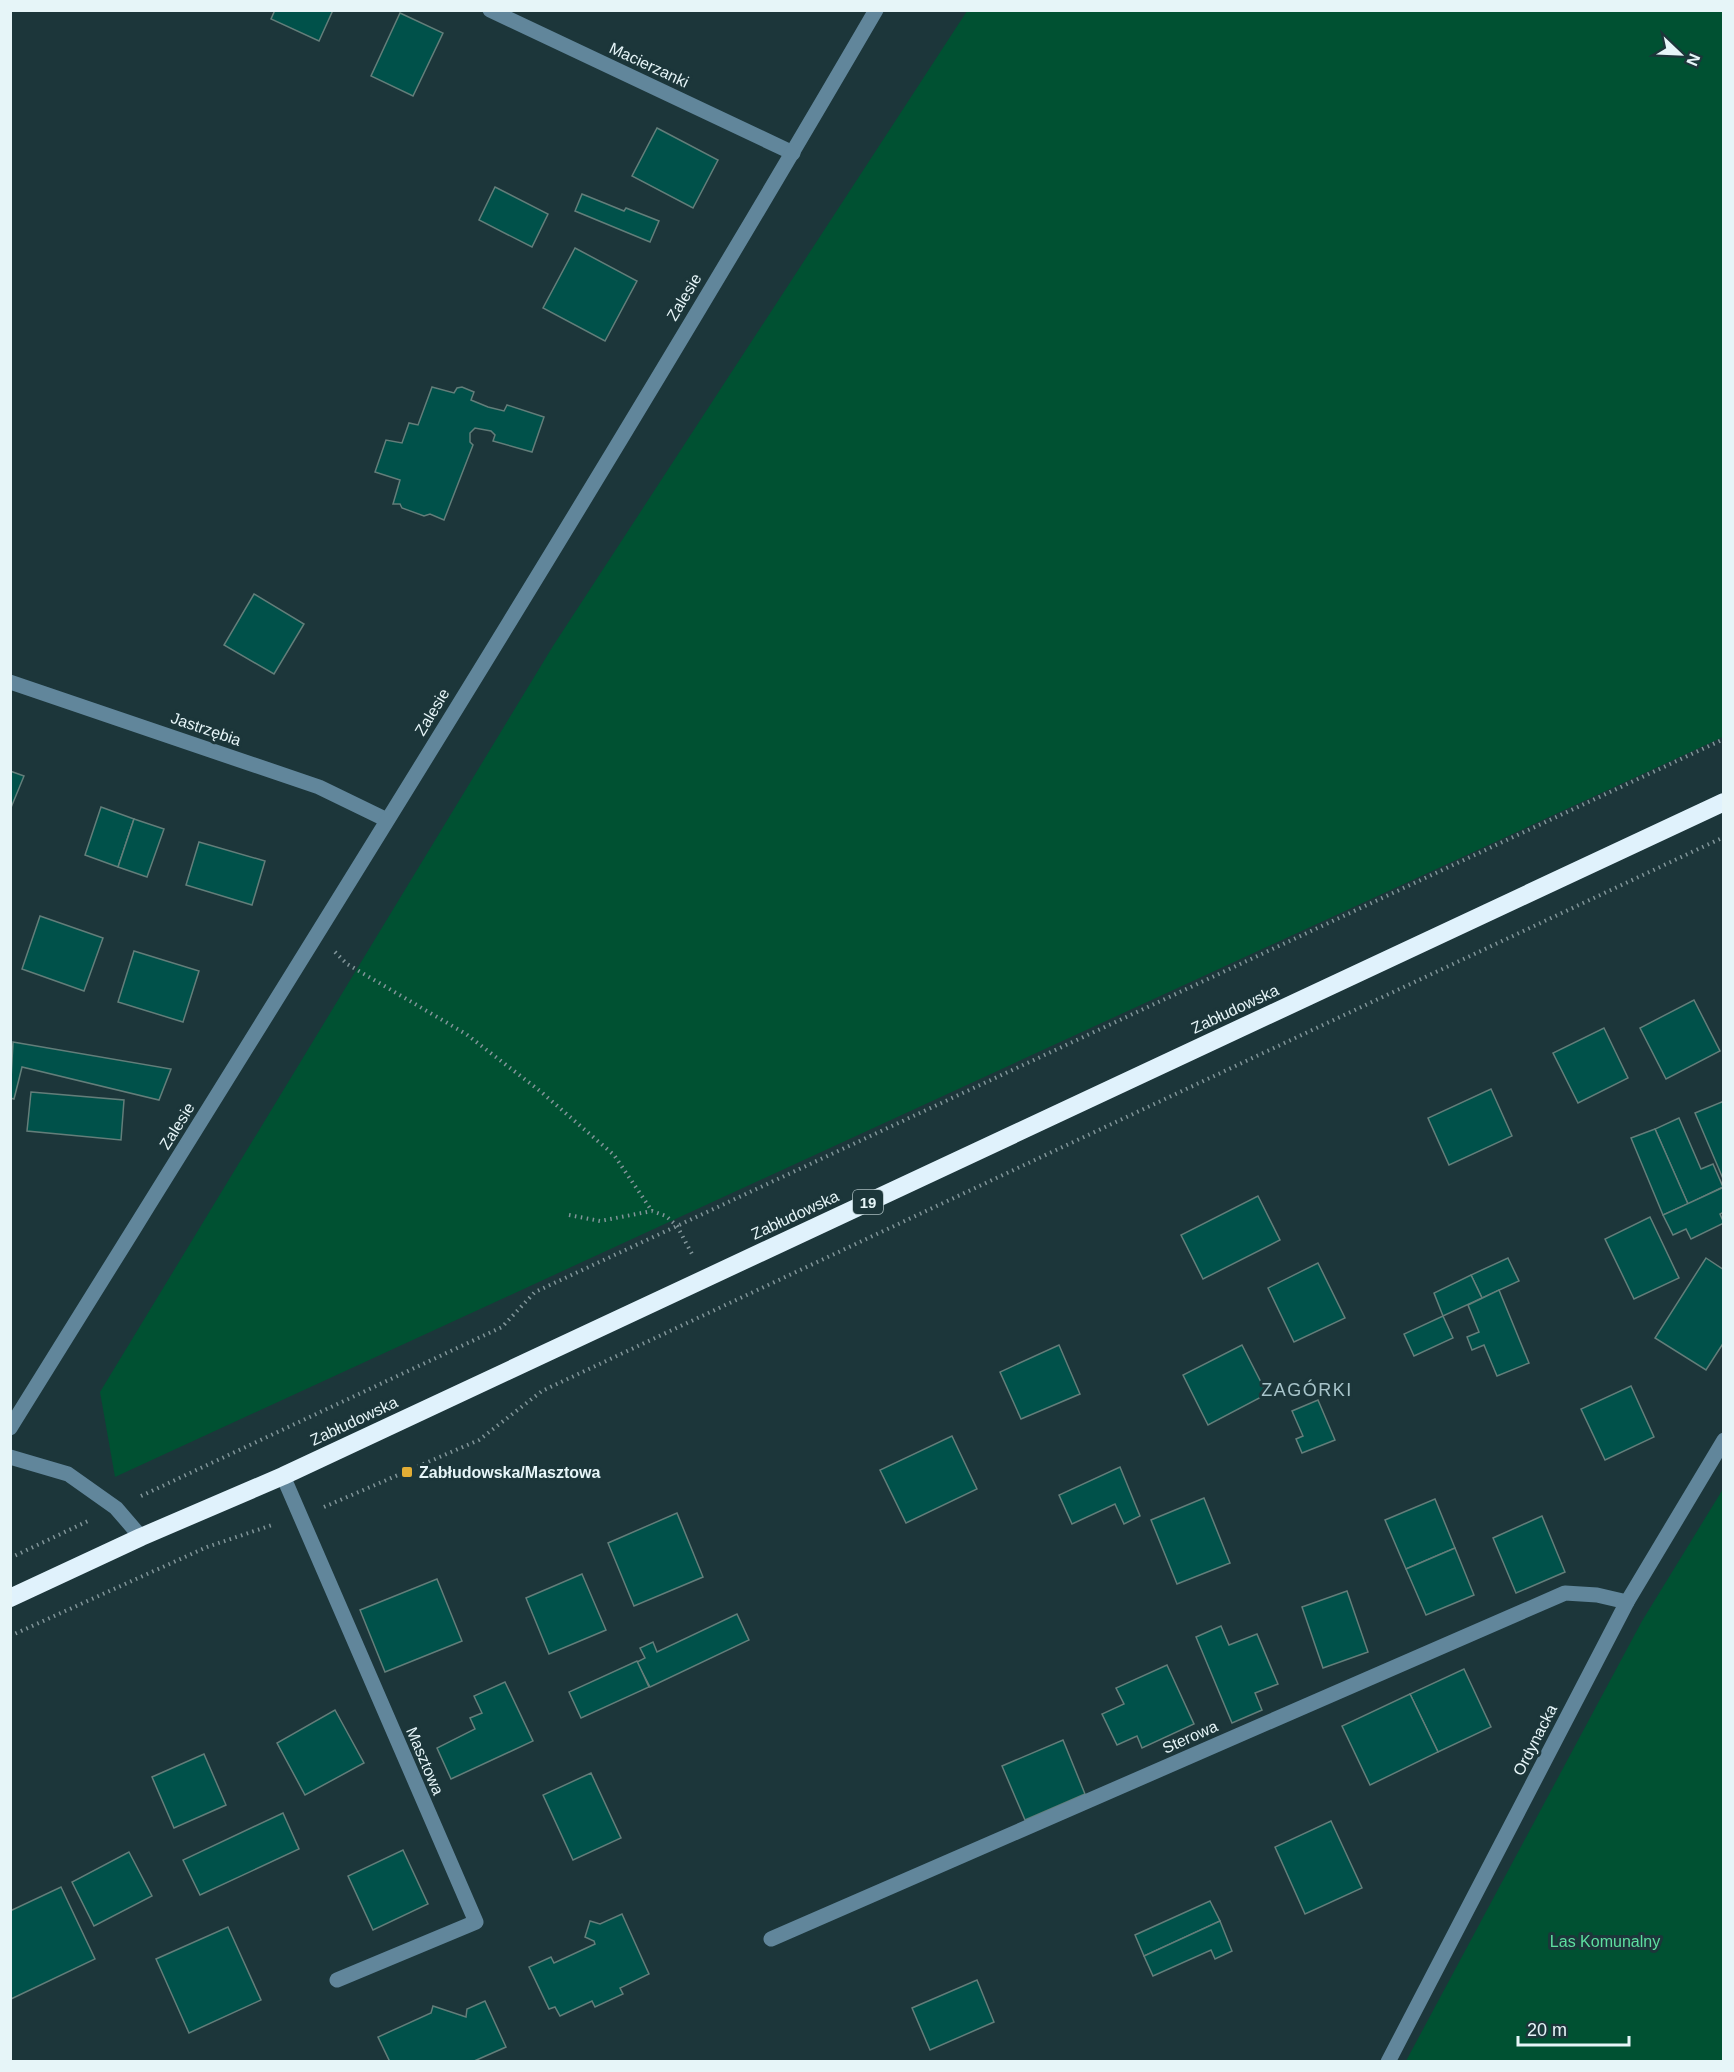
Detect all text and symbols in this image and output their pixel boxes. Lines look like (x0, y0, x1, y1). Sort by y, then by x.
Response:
north arrow (1650, 24, 1710, 84)
street label: Macierzanki (607, 39, 691, 91)
text: N (1683, 51, 1703, 68)
street label: Zalesie (663, 270, 705, 323)
street label: Zalesie (411, 685, 453, 738)
street label: Jastrzębia (169, 709, 243, 749)
street label: Zabłudowska (1189, 981, 1281, 1037)
street label: Zalesie (156, 1100, 198, 1152)
street label: Zabłudowska (749, 1187, 841, 1243)
road number: 19 (853, 1190, 883, 1214)
district label: ZAGÓRKI (1261, 1379, 1353, 1400)
street label: Zabłudowska (308, 1393, 400, 1449)
place label: Zabłudowska/Masztowa (419, 1464, 600, 1481)
marker: Zabłudowska/Masztowa (400, 1465, 414, 1479)
street label: Ordynacka (1510, 1702, 1560, 1778)
street label: Sterowa (1160, 1717, 1220, 1757)
street label: Masztowa (403, 1725, 447, 1798)
park label: Las Komunalny (1550, 1933, 1660, 1950)
scale bar (1518, 2009, 1629, 2047)
text: 20 m (1527, 2020, 1567, 2040)

